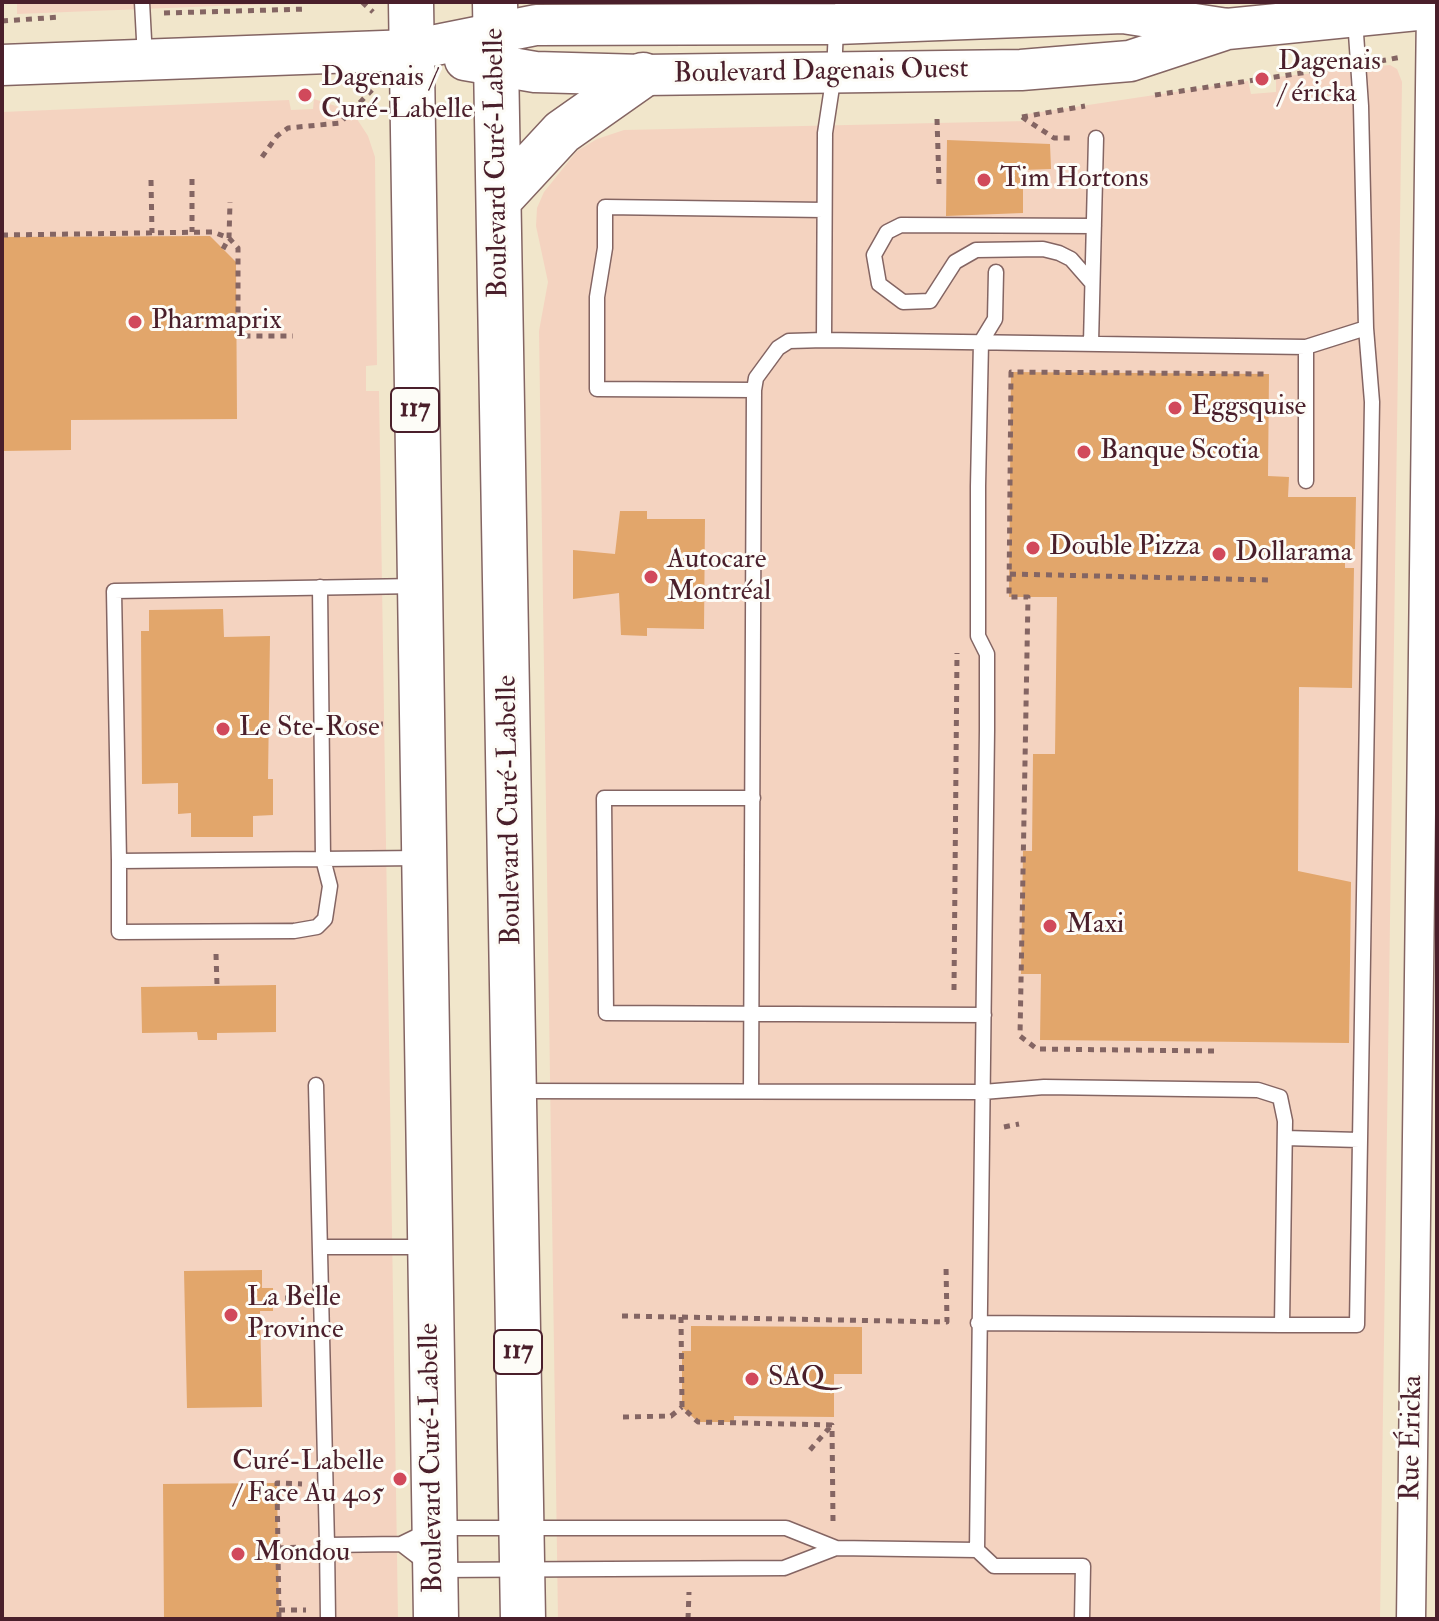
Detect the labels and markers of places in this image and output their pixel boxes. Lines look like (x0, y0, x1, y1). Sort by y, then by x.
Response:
place label: Dagenais / éricka (1278, 46, 1381, 112)
place label: Dagenais / Curé-Labelle (321, 62, 473, 128)
marker: Dagenais / éricka (1253, 70, 1271, 88)
marker: Dagenais / Curé-Labelle (296, 86, 314, 104)
place label: Tim Hortons (1000, 163, 1148, 197)
marker: Tim Hortons (975, 171, 993, 189)
place label: Pharmaprix (151, 305, 282, 339)
marker: Pharmaprix (126, 313, 144, 331)
place label: Eggsquise (1191, 391, 1306, 425)
marker: Eggsquise (1166, 399, 1184, 417)
place label: Banque Scotia (1100, 435, 1259, 469)
marker: Banque Scotia (1075, 443, 1093, 461)
place label: Double Pizza (1049, 531, 1200, 565)
place label: Dollarama (1235, 537, 1352, 571)
marker: Double Pizza (1024, 539, 1042, 557)
place label: Autocare Montréal (667, 544, 771, 610)
marker: Dollarama (1210, 545, 1228, 563)
marker: Autocare Montréal (642, 568, 660, 586)
place label: Le Ste-Rose (239, 712, 380, 746)
marker: Le Ste-Rose (214, 720, 232, 738)
place label: Maxi (1066, 909, 1124, 943)
marker: Maxi (1041, 917, 1059, 935)
place label: La Belle Province (247, 1282, 344, 1348)
marker: La Belle Province (222, 1306, 240, 1324)
place label: SAQ (768, 1362, 825, 1396)
marker: SAQ (743, 1370, 761, 1388)
place label: Curé-Labelle / Face Au 405 (232, 1446, 384, 1512)
marker: Curé-Labelle / Face Au 405 (391, 1470, 409, 1488)
place label: Mondou (254, 1537, 350, 1571)
marker: Mondou (229, 1545, 247, 1563)

